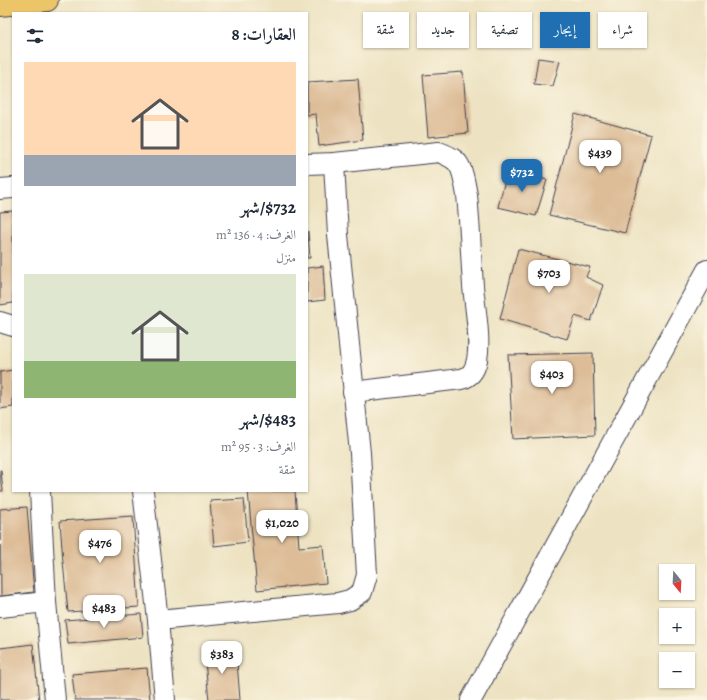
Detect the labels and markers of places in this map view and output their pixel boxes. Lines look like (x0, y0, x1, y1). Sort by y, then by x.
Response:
pin: $439 (576, 140, 624, 174)
pin: $732 (498, 159, 546, 193)
pin: $703 (525, 260, 573, 294)
pin: $403 (528, 361, 576, 395)
pin: $1,020 (249, 510, 315, 544)
pin: $476 (76, 530, 124, 564)
pin: $483 (80, 595, 128, 629)
pin: $383 (198, 641, 246, 675)

